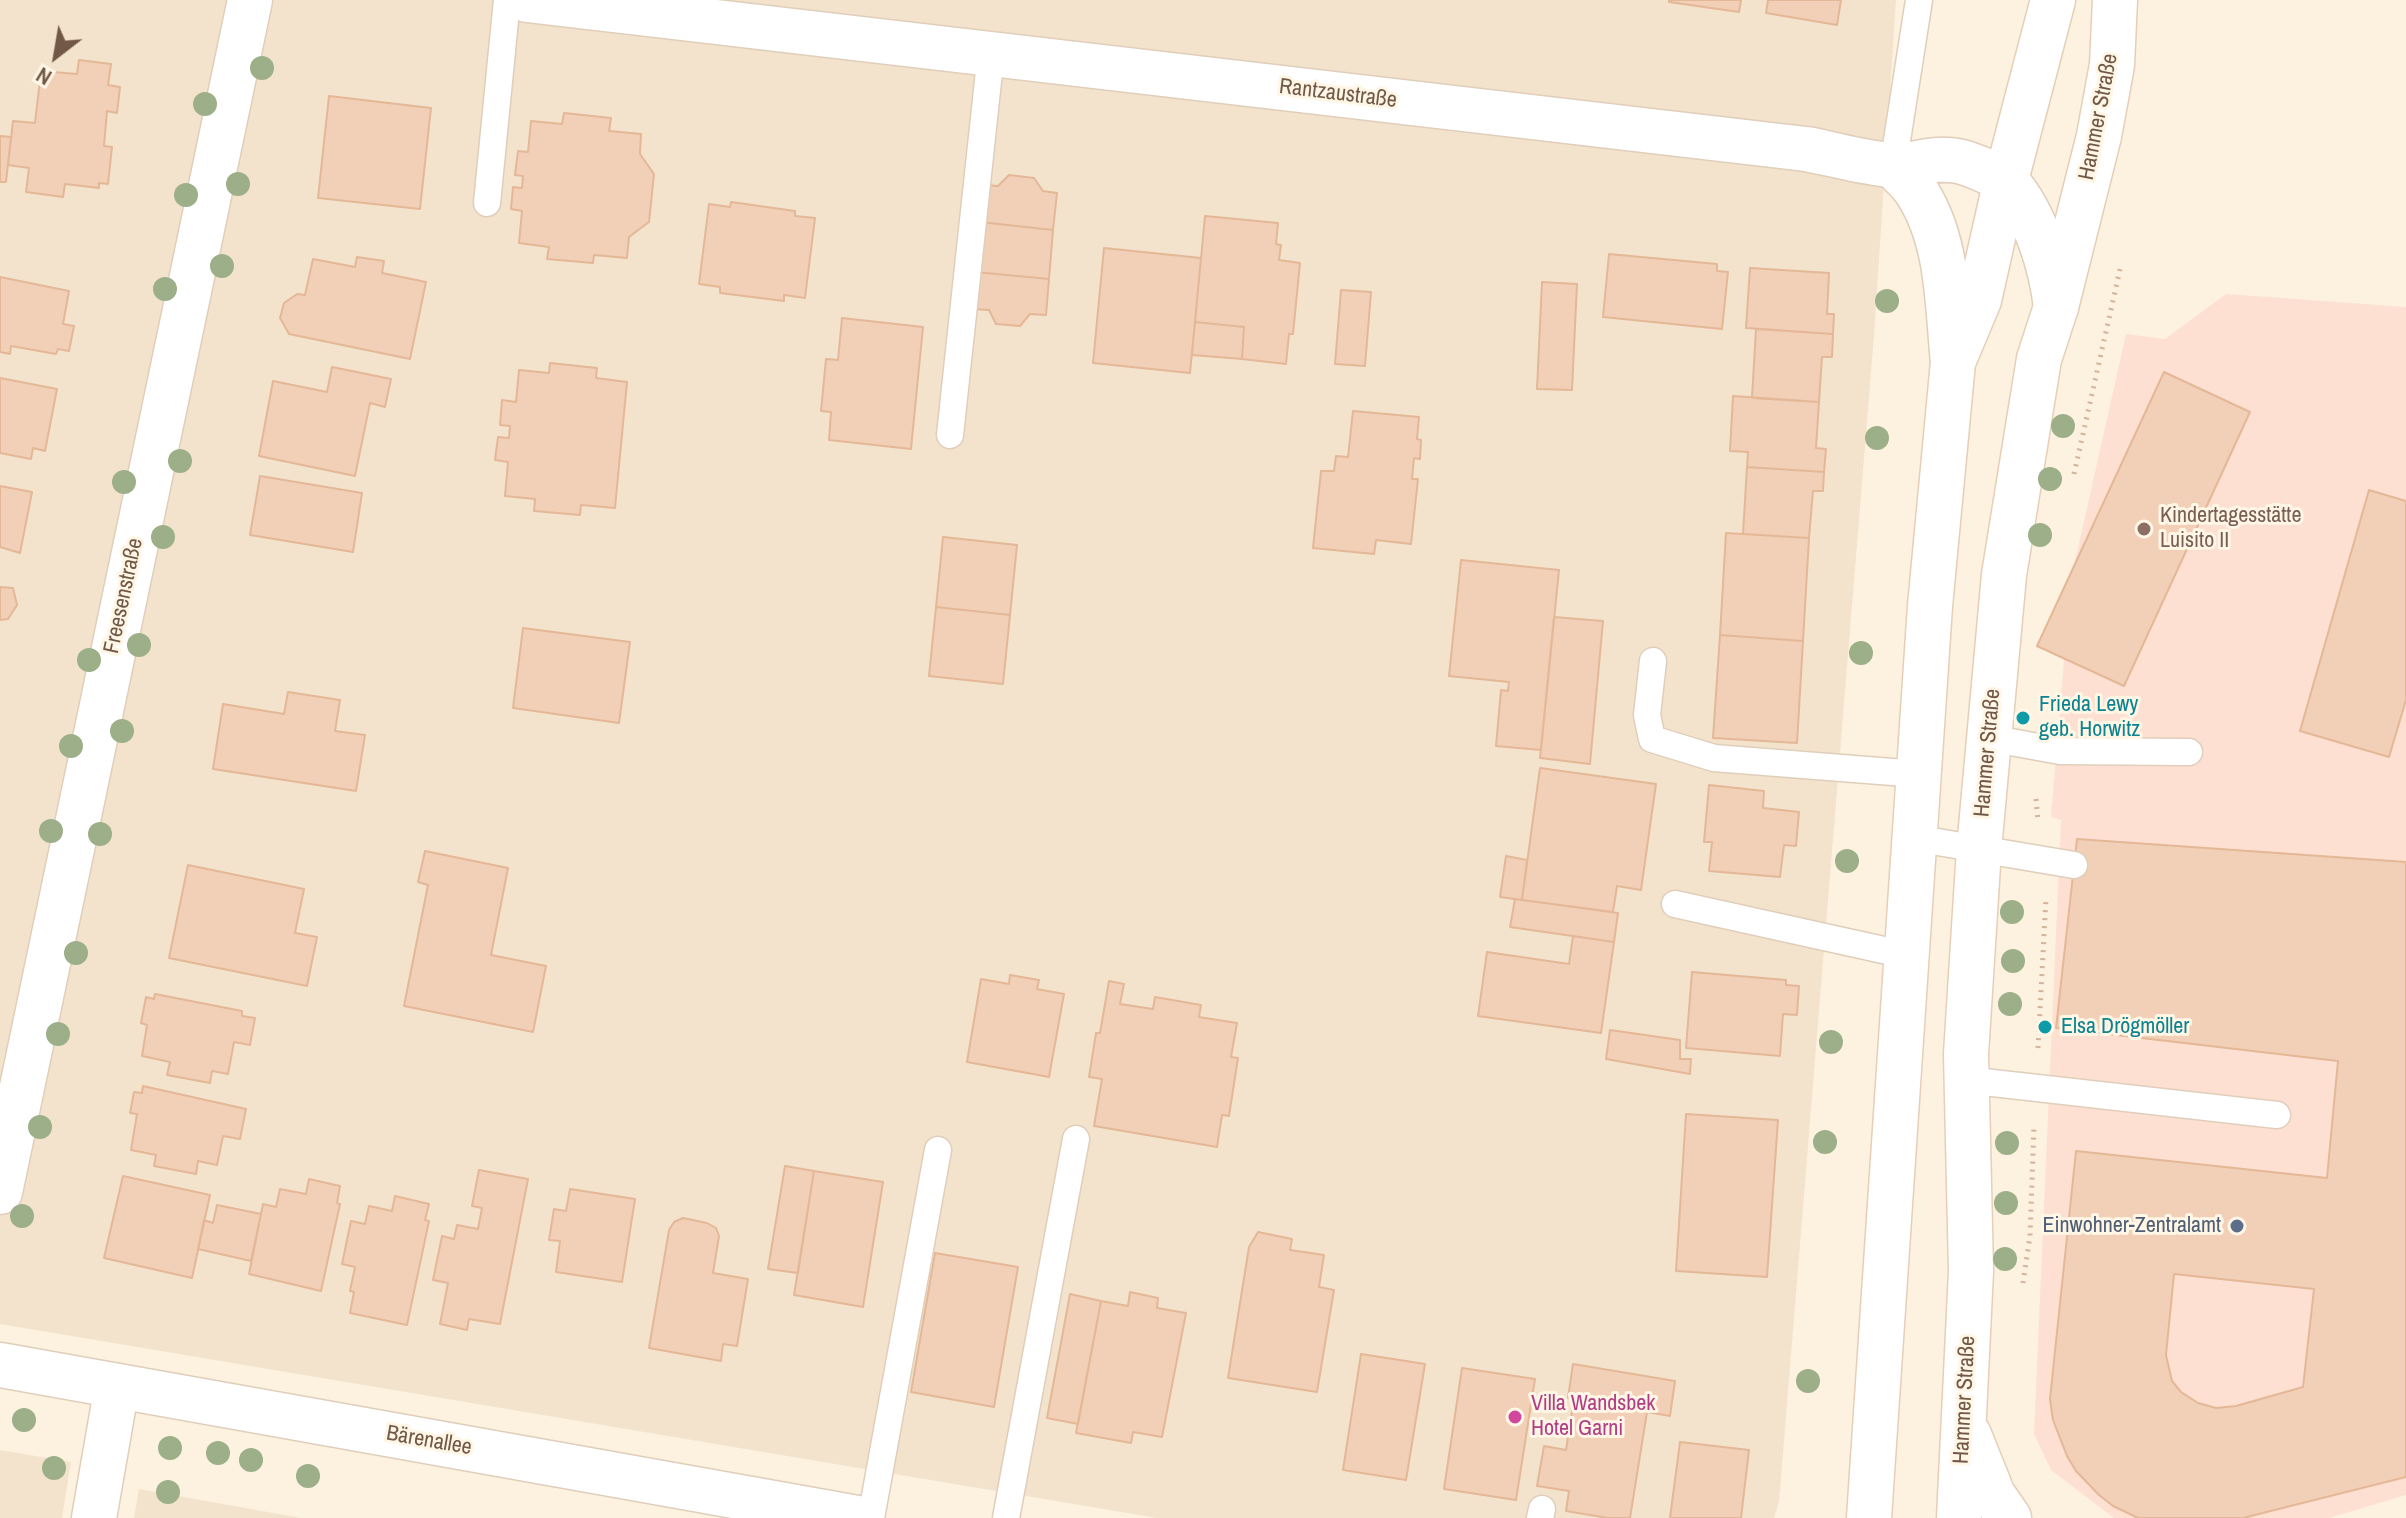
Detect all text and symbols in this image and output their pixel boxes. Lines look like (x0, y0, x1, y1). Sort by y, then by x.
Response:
north arrow (16, 16, 96, 96)
street label: Hammer Straße (2074, 52, 2124, 182)
text: N (30, 60, 57, 93)
street label: Rantzaustraße (1278, 74, 1398, 114)
place label: Kindertagesstätte Luisito II (2160, 503, 2301, 554)
marker: Kindertagesstätte Luisito II (2135, 520, 2153, 538)
street label: Freesenstraße (99, 536, 149, 656)
street label: Hammer Straße (1969, 688, 2007, 818)
place label: Frieda Lewy geb. Horwitz (2039, 692, 2140, 744)
marker: Frieda Lewy geb. Horwitz (2014, 709, 2032, 727)
place label: Elsa Drögmöller (2061, 1014, 2189, 1040)
marker: Elsa Drögmöller (2036, 1018, 2054, 1036)
place label: Einwohner-Zentralamt (2043, 1213, 2221, 1239)
marker: Einwohner-Zentralamt (2228, 1217, 2246, 1235)
street label: Hammer Straße (1948, 1335, 1982, 1465)
place label: Villa Wandsbek Hotel Garni (1531, 1391, 1655, 1442)
marker: Villa Wandsbek Hotel Garni (1506, 1408, 1524, 1426)
street label: Bärenallee (384, 1421, 474, 1461)

